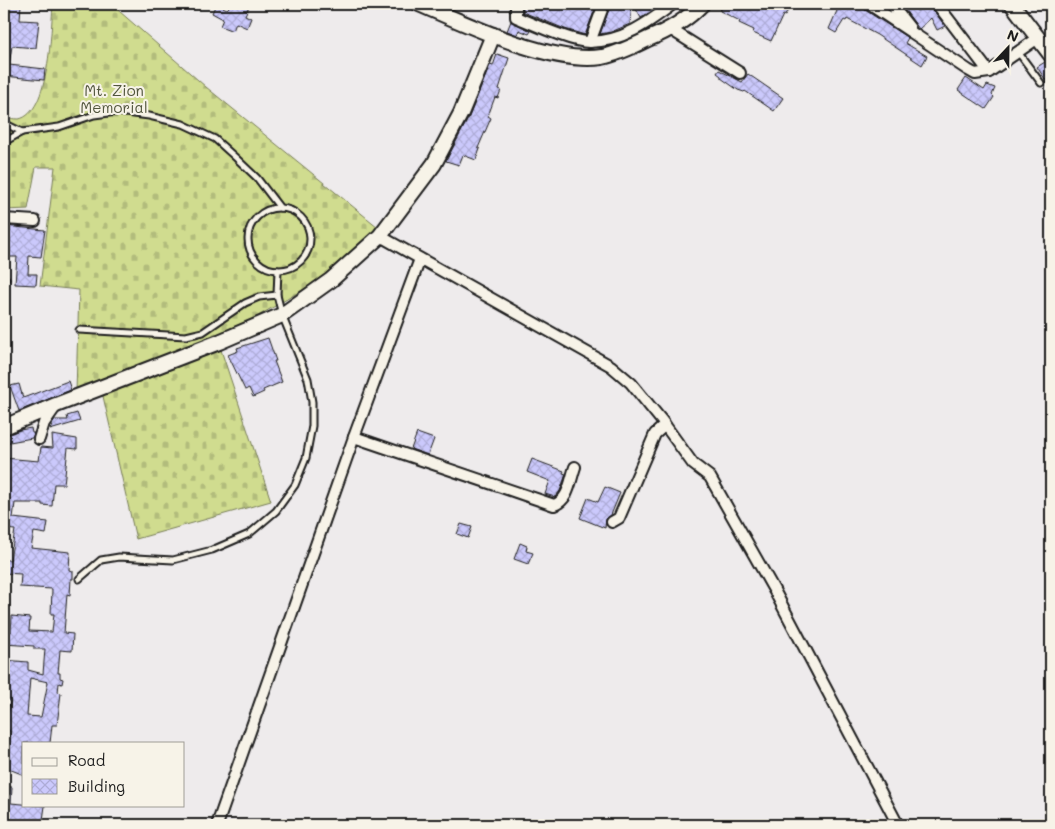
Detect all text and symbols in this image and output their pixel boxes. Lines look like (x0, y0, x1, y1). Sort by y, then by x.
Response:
north arrow (982, 22, 1032, 72)
text: N (1005, 25, 1022, 46)
park label: Mt. Zion Memorial (80, 80, 148, 117)
legend (22, 742, 185, 806)
text: Road (68, 750, 105, 770)
text: Building (68, 776, 125, 796)

